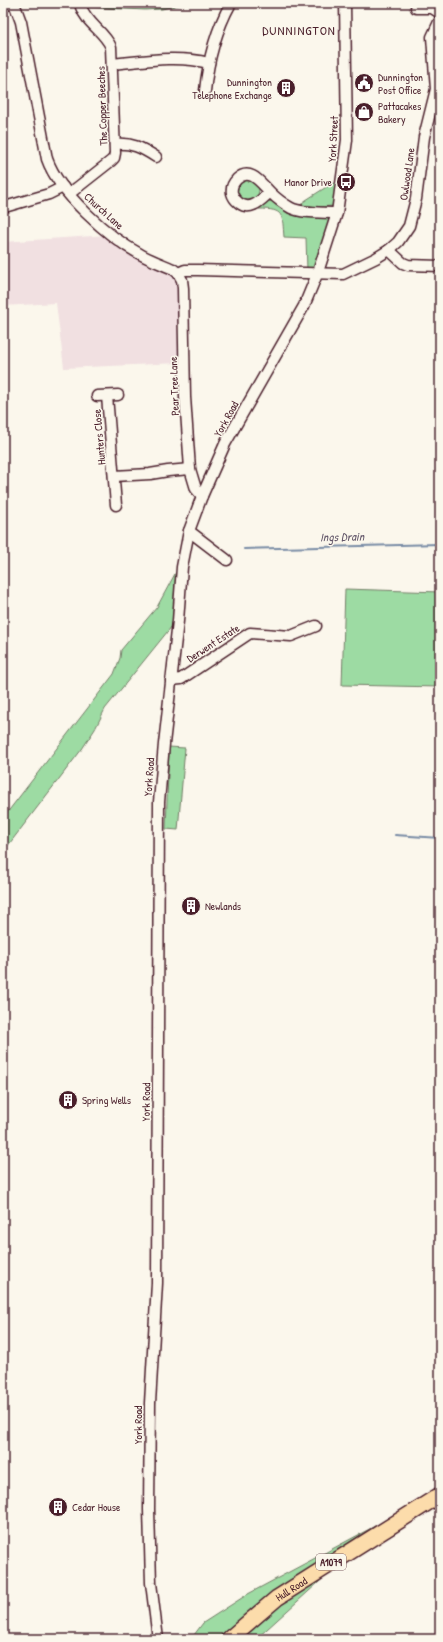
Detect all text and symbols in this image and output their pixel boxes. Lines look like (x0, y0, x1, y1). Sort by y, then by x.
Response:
district label: DUNNINGTON (262, 21, 336, 39)
street label: The Copper Beeches (94, 66, 110, 146)
place label: Dunnington Post Office (378, 70, 423, 97)
public building icon: Dunnington Post Office (353, 72, 375, 94)
place label: Dunnington Telephone Exchange (192, 75, 273, 102)
building icon: Dunnington Telephone Exchange (275, 77, 297, 99)
place label: Pattacakes Bakery (378, 99, 421, 126)
shop icon: Pattacakes Bakery (353, 101, 375, 123)
street label: York Street (325, 115, 341, 162)
street label: Owlwood Lane (396, 146, 418, 201)
bus stop icon: Manor Drive (335, 171, 357, 193)
place label: Manor Drive (284, 175, 333, 189)
street label: Church Lane (81, 190, 127, 233)
street label: Pear Tree Lane (166, 356, 182, 416)
street label: York Road (211, 398, 242, 439)
street label: Hunters Close (90, 408, 108, 465)
water label: Ings Drain (320, 528, 366, 545)
street label: Derwent Estate (184, 620, 242, 665)
street label: York Road (141, 757, 157, 797)
building icon: Newlands (180, 895, 202, 917)
place label: Newlands (205, 899, 241, 913)
street label: York Road (139, 1082, 153, 1121)
building icon: Spring Wells (57, 1089, 79, 1111)
place label: Spring Wells (82, 1093, 131, 1107)
street label: York Road (131, 1405, 145, 1444)
building icon: Cedar House (47, 1496, 69, 1518)
place label: Cedar House (72, 1500, 121, 1514)
road number: A1079 (316, 1554, 346, 1570)
street label: Hull Road (273, 1573, 310, 1604)

